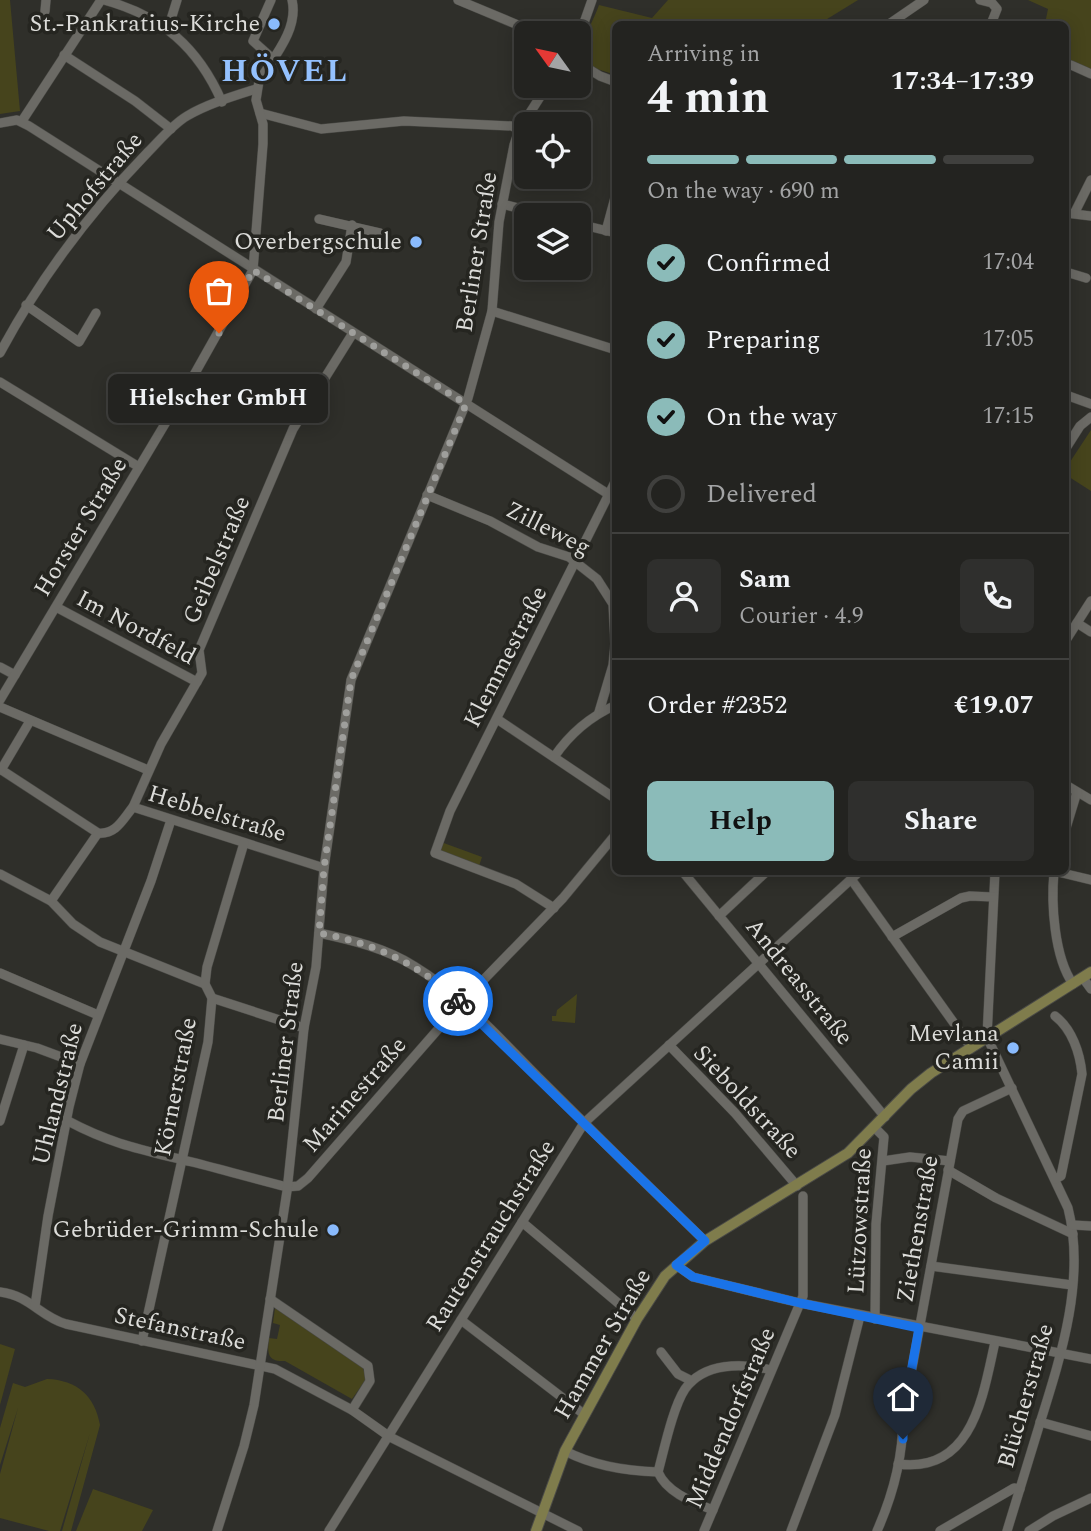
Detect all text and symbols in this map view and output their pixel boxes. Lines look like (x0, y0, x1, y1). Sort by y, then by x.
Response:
place label: St.-Pankratius-Kirche (30, 6, 260, 42)
marker: St.-Pankratius-Kirche (266, 16, 282, 32)
north arrow (514, 21, 592, 98)
map controls (514, 21, 591, 280)
text: Arriving in (647, 37, 760, 72)
district label: HÖVEL (221, 47, 349, 96)
text: 17:34–17:39 (890, 61, 1034, 101)
text: 4 min (647, 63, 769, 133)
button: locate (514, 112, 591, 189)
street label: Uphofstraße (38, 124, 152, 250)
street label: Berliner Straße (447, 169, 507, 335)
text: On the way · 690 m (647, 174, 840, 209)
button: layers (514, 203, 591, 280)
place label: Overbergschule (234, 224, 402, 260)
marker: Overbergschule (408, 234, 424, 250)
text: Confirmed (706, 243, 831, 283)
icon: check (647, 244, 685, 282)
text: 17:04 (982, 245, 1034, 280)
pin (189, 261, 249, 333)
icon: bag (200, 272, 238, 310)
text: Preparing (706, 320, 820, 360)
icon: check (647, 321, 685, 359)
text: 17:05 (982, 322, 1034, 357)
callout: Hielscher GmbH (109, 375, 329, 424)
text: Hielscher GmbH (129, 381, 307, 416)
text: On the way (706, 397, 837, 437)
icon: check (647, 398, 685, 436)
text: 17:15 (982, 399, 1034, 434)
street label: Horster Straße (25, 450, 137, 604)
text: Delivered (706, 474, 817, 514)
street label: Geibelstraße (174, 490, 260, 630)
street label: Zilleweg (499, 492, 597, 566)
button: person (647, 559, 721, 633)
text: Sam (739, 559, 791, 599)
button: phone (960, 559, 1034, 633)
street label: Klemmestraße (455, 580, 557, 734)
street label: Im Nordfeld (70, 581, 202, 675)
text: Courier · 4.9 (739, 599, 864, 634)
text: Order #2352 (647, 685, 787, 725)
text: €19.07 (954, 685, 1034, 725)
street label: Hebbelstraße (143, 776, 291, 852)
button: Help (647, 781, 834, 861)
button: Share (848, 781, 1034, 861)
street label: Andreasstraße (736, 910, 862, 1054)
street label: Berliner Straße (258, 959, 314, 1125)
courier (423, 966, 493, 1036)
icon: bike (439, 982, 477, 1020)
street label: Körnerstraße (145, 1014, 207, 1160)
place label: Mevlana Camii (908, 1016, 999, 1080)
street label: Uhlandstraße (23, 1019, 93, 1169)
street label: Marinestraße (294, 1029, 416, 1161)
street label: Sieboldstraße (684, 1037, 810, 1167)
marker: Mevlana Camii (1005, 1040, 1021, 1056)
street label: Rautenstrauchstraße (417, 1133, 565, 1339)
street label: Lützowstraße (838, 1147, 882, 1295)
street label: Ziethenstraße (887, 1152, 949, 1306)
place label: Gebrüder-Grimm-Schule (53, 1212, 319, 1248)
marker: Gebrüder-Grimm-Schule (325, 1222, 341, 1238)
street label: Hammer Straße (545, 1262, 661, 1426)
street label: Stefanstraße (111, 1298, 249, 1360)
street label: Blücherstraße (988, 1319, 1064, 1473)
street label: Middendorfstraße (677, 1322, 785, 1514)
pin (873, 1367, 933, 1439)
icon: home (884, 1378, 922, 1416)

